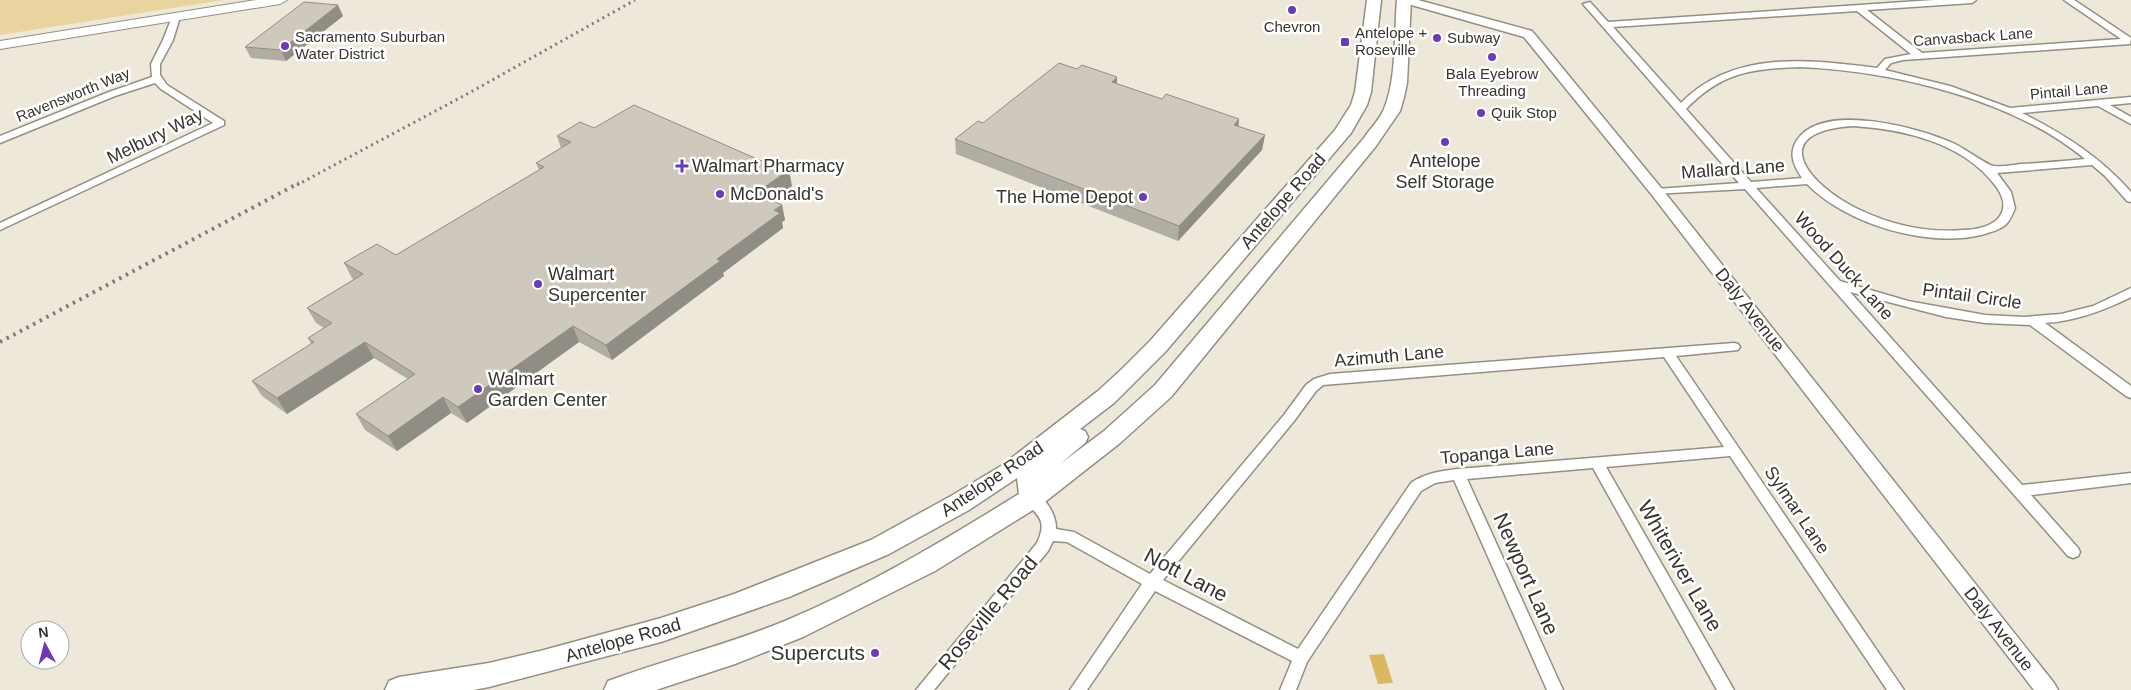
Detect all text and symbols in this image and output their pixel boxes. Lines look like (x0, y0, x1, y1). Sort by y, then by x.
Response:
marker: Chevron (1286, 4, 1298, 16)
place label: Chevron (1264, 18, 1320, 35)
place label: Antelope + Roseville (1355, 24, 1427, 58)
street label: Canvasback Lane (1912, 24, 2033, 49)
place label: Sacramento Suburban Water District (295, 28, 445, 62)
place label: Subway (1447, 29, 1501, 46)
marker: Subway (1431, 32, 1443, 44)
marker: Antelope + Roseville (1339, 36, 1351, 48)
marker: Sacramento Suburban Water District (279, 40, 291, 52)
marker: Bala Eyebrow Threading (1486, 51, 1498, 63)
street label: Ravensworth Way (13, 64, 133, 125)
place label: Bala Eyebrow Threading (1446, 65, 1538, 99)
street label: Pintail Lane (2029, 79, 2109, 102)
street label: Melbury Way (104, 104, 206, 168)
place label: Quik Stop (1491, 104, 1557, 121)
marker: Quik Stop (1475, 107, 1487, 119)
marker: Antelope Self Storage (1439, 136, 1451, 148)
street label: Antelope Road (1236, 149, 1330, 253)
place label: Antelope Self Storage (1395, 151, 1495, 192)
street label: Mallard Lane (1680, 155, 1786, 183)
place label: Walmart Pharmacy (692, 156, 844, 176)
marker: Walmart Pharmacy (676, 160, 688, 172)
place label: McDonald's (730, 184, 823, 204)
place label: The Home Depot (996, 187, 1133, 207)
marker: McDonald's (714, 188, 726, 200)
marker: The Home Depot (1137, 191, 1149, 203)
street label: Wood Duck Lane (1790, 208, 1898, 324)
place label: Walmart Supercenter (548, 264, 646, 305)
street label: Daly Avenue (1711, 264, 1789, 356)
marker: Walmart Supercenter (532, 278, 544, 290)
street label: Pintail Circle (1921, 279, 2023, 313)
street label: Azimuth Lane (1333, 341, 1445, 371)
place label: Walmart Garden Center (488, 369, 607, 410)
marker: Walmart Garden Center (472, 383, 484, 395)
street label: Antelope Road (937, 437, 1047, 521)
street label: Topanga Lane (1439, 438, 1555, 468)
street label: Sylmar Lane (1760, 463, 1834, 557)
street label: Whiteriver Lane (1634, 496, 1727, 635)
street label: Newport Lane (1489, 509, 1564, 638)
street label: Nott Lane (1141, 543, 1232, 606)
street label: Roseville Road (933, 551, 1042, 674)
street label: Daly Avenue (1960, 583, 2038, 675)
street label: Antelope Road (563, 614, 683, 666)
north arrow (20, 620, 70, 670)
text: N (37, 624, 49, 641)
place label: Supercuts (770, 641, 865, 664)
marker: Supercuts (869, 647, 881, 659)

